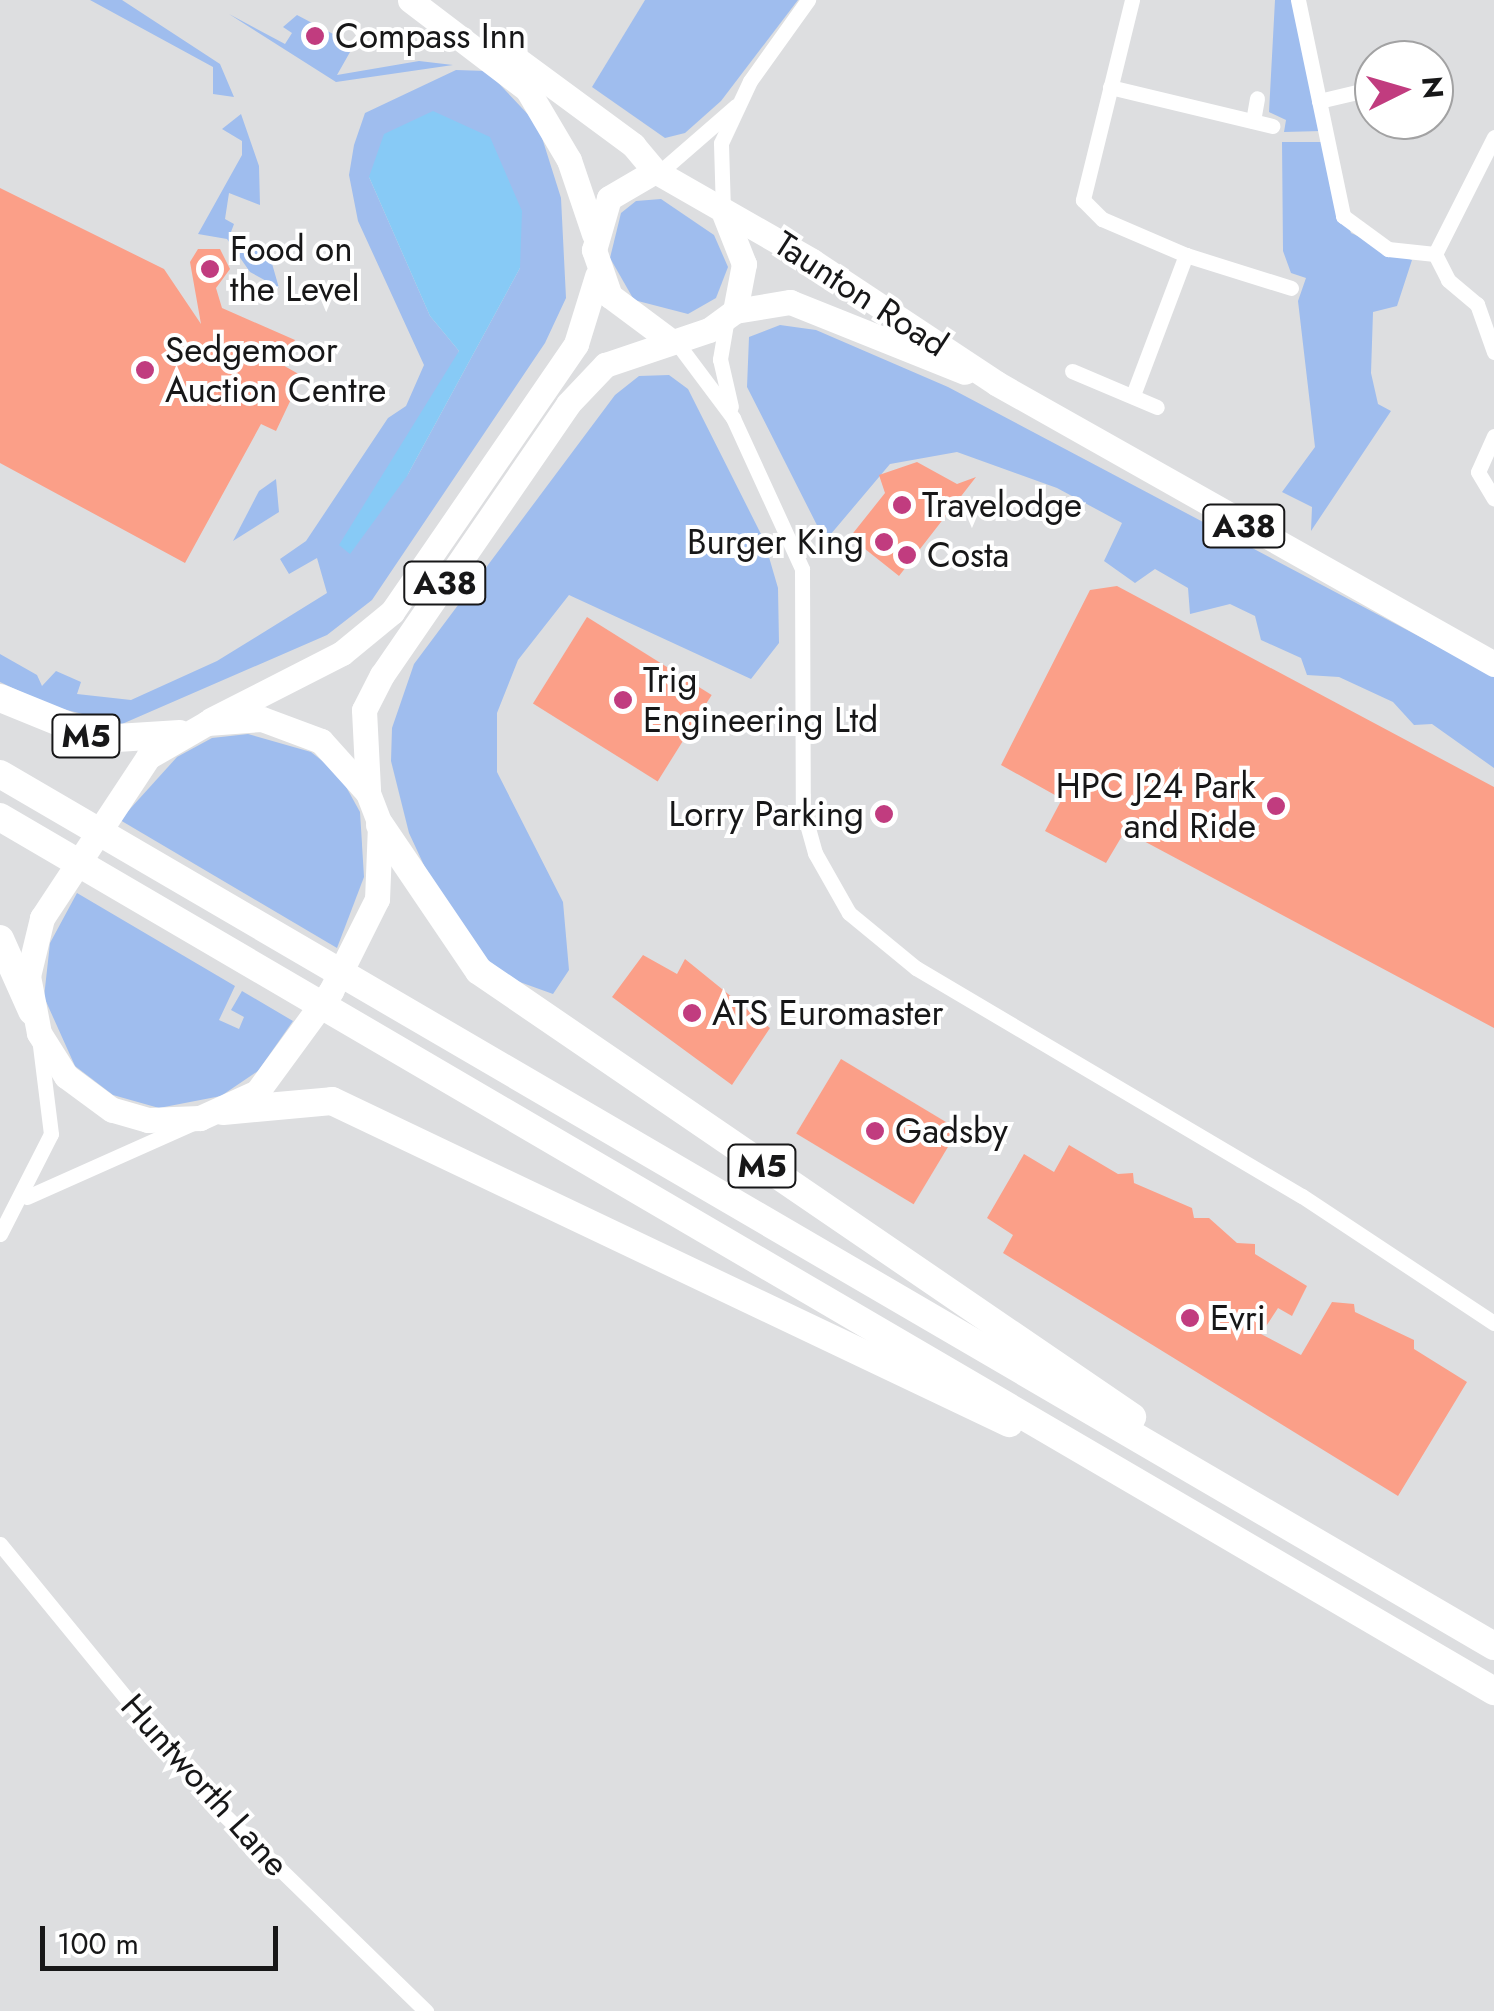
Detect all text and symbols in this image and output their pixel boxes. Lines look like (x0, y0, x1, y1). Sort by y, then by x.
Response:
place label: Compass Inn (335, 15, 526, 57)
marker: Compass Inn (304, 25, 326, 47)
north arrow (1354, 40, 1454, 140)
text: N (1411, 75, 1454, 100)
street label: Taunton Road (766, 222, 956, 366)
place label: Food on the Level (230, 228, 359, 310)
marker: Food on the Level (199, 258, 221, 280)
place label: Sedgemoor Auction Centre (165, 329, 386, 411)
marker: Sedgemoor Auction Centre (134, 359, 156, 381)
place label: Travelodge (922, 484, 1082, 526)
marker: Travelodge (891, 494, 913, 516)
road number: A38 (1202, 499, 1286, 553)
place label: Burger King (687, 521, 864, 563)
marker: Burger King (873, 531, 895, 553)
place label: Costa (927, 534, 1009, 576)
marker: Costa (896, 544, 918, 566)
road number: A38 (402, 556, 488, 610)
place label: Trig Engineering Ltd (643, 659, 878, 741)
marker: Trig Engineering Ltd (612, 689, 634, 711)
road number: M5 (51, 709, 121, 763)
place label: HPC J24 Park and Ride (1056, 765, 1256, 847)
place label: Lorry Parking (668, 793, 864, 835)
marker: HPC J24 Park and Ride (1265, 795, 1287, 817)
marker: Lorry Parking (873, 803, 895, 825)
place label: ATS Euromaster (712, 992, 943, 1034)
marker: ATS Euromaster (681, 1002, 703, 1024)
place label: Gadsby (895, 1110, 1008, 1152)
marker: Gadsby (864, 1120, 886, 1142)
road number: M5 (727, 1139, 797, 1193)
place label: Evri (1210, 1297, 1266, 1339)
marker: Evri (1179, 1307, 1201, 1329)
street label: Huntworth Lane (112, 1685, 298, 1885)
scale bar (45, 1906, 282, 1968)
text: 100 m (57, 1922, 139, 1965)

